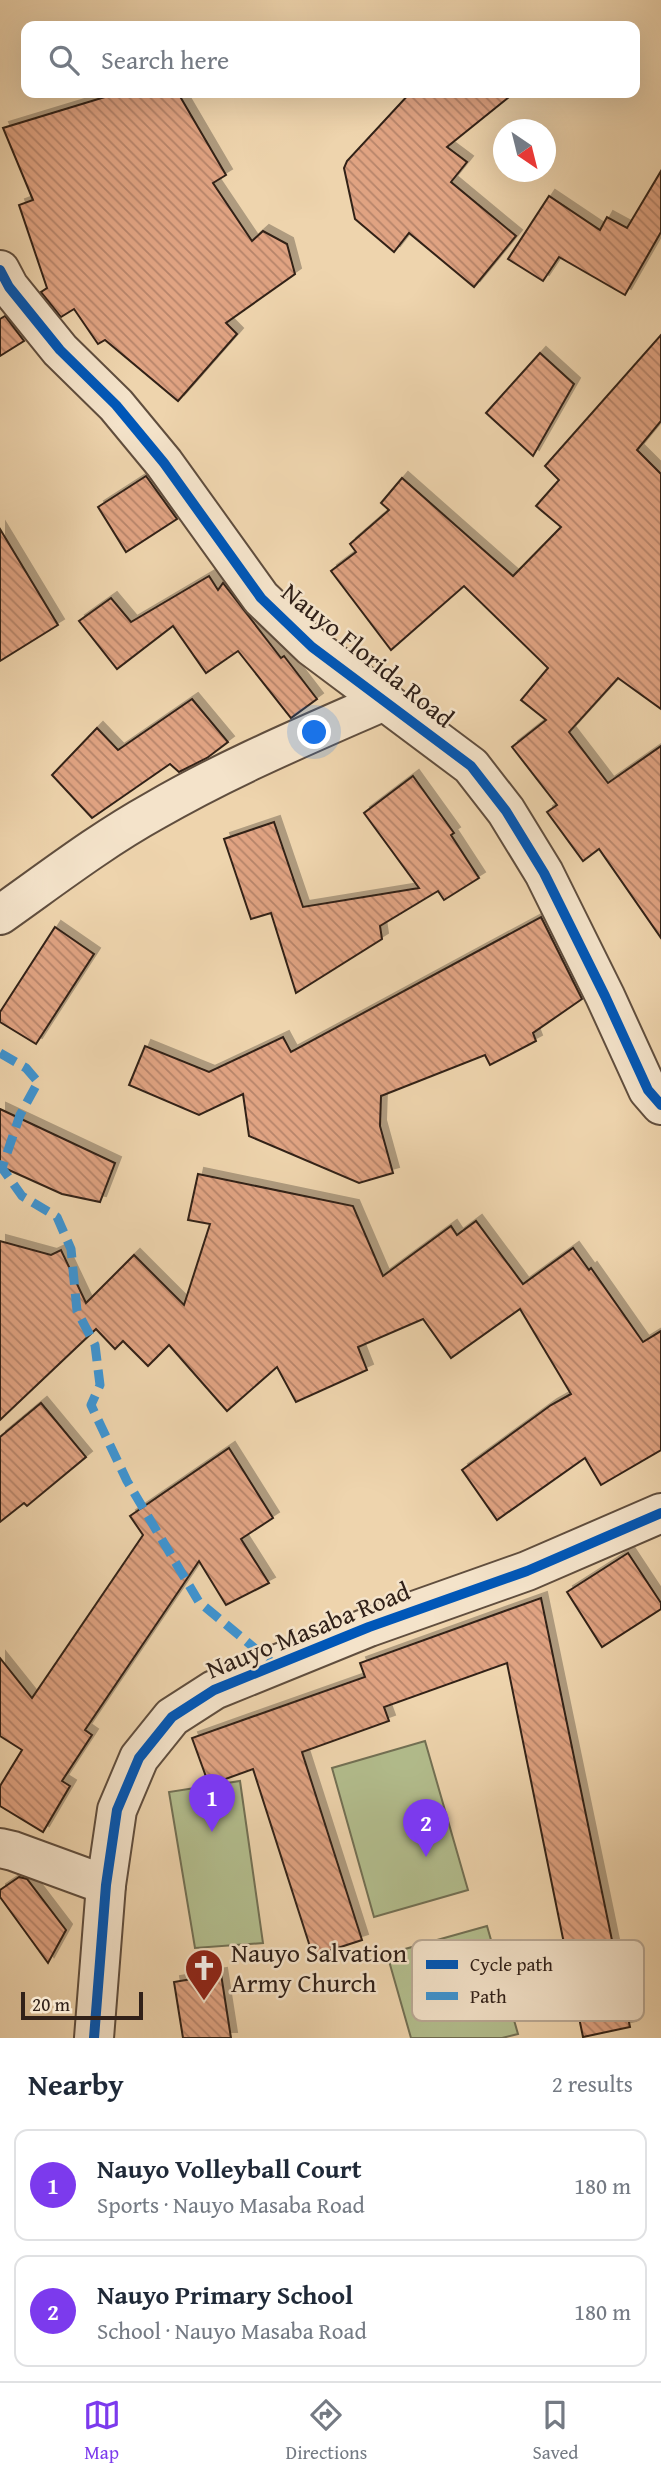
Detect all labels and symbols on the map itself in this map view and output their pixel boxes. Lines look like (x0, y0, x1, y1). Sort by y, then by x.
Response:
north arrow (493, 119, 556, 182)
street label: Nauyo Florida Road (274, 573, 463, 737)
your location (297, 715, 331, 749)
street label: Nauyo Masaba Road (200, 1571, 416, 1688)
pin: 1 (189, 1774, 235, 1832)
pin: 2 (403, 1799, 449, 1857)
place label: Nauyo Salvation Army Church (231, 1933, 408, 2002)
legend (412, 1940, 644, 2021)
church icon: Nauyo Salvation Army Church (183, 1947, 225, 2002)
text: Cycle path (470, 1950, 553, 1978)
text: Path (470, 1982, 507, 2010)
scale bar (21, 1989, 144, 2021)

